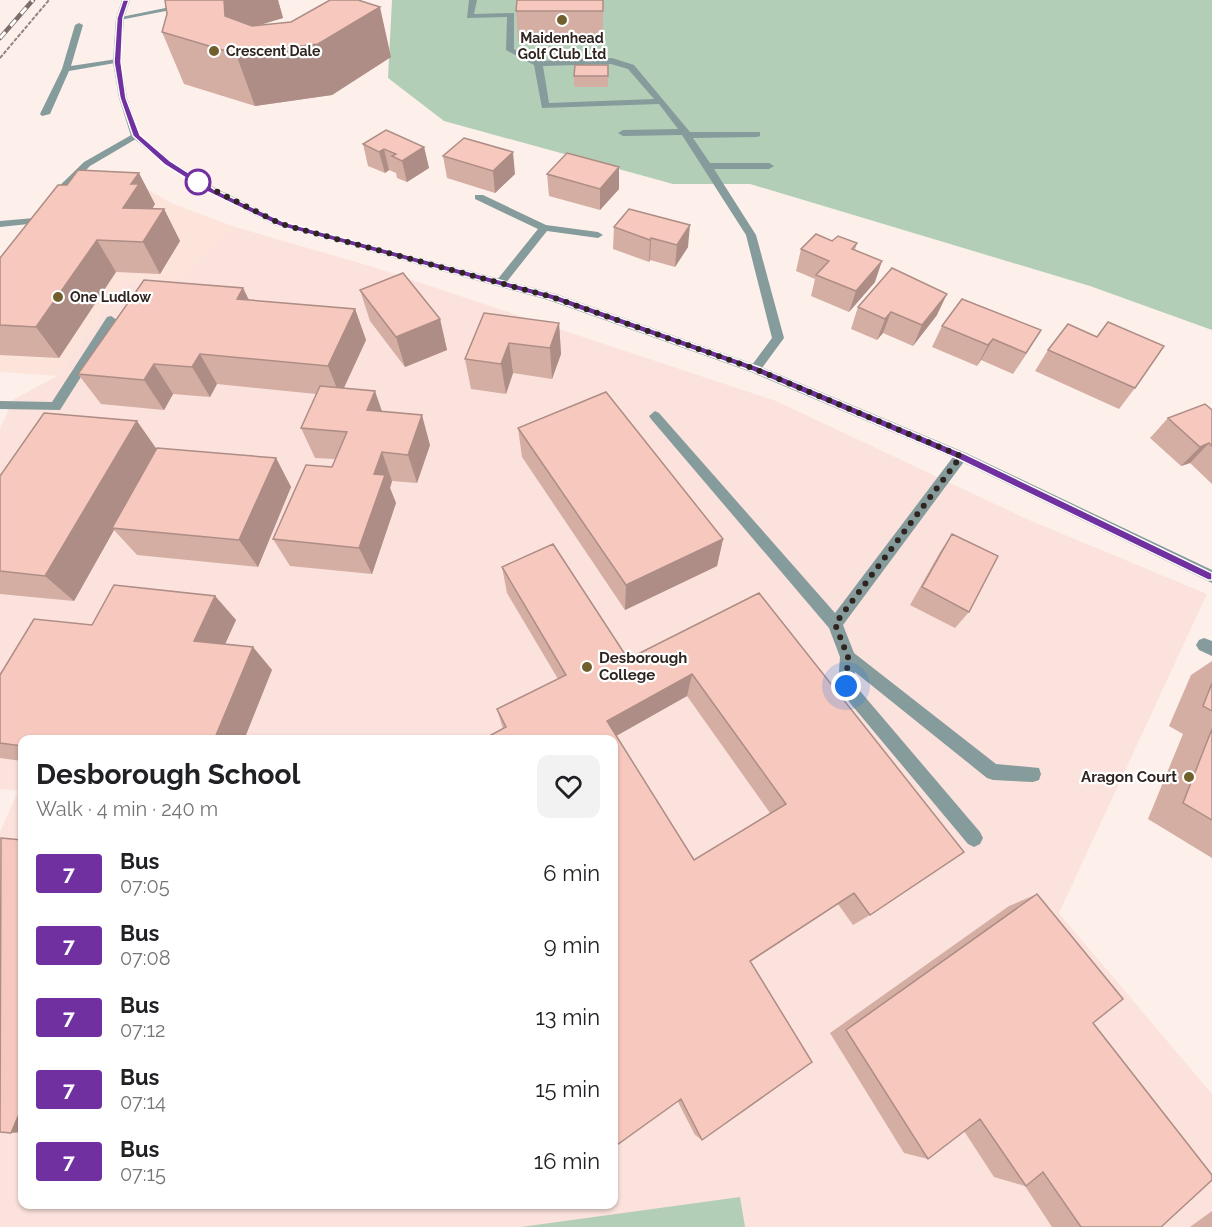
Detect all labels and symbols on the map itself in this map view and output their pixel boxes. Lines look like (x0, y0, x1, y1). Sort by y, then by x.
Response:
marker: Maidenhead Golf Club Ltd (555, 13, 569, 27)
place label: Maidenhead Golf Club Ltd (518, 30, 606, 62)
place label: Crescent Dale (226, 43, 321, 59)
marker: Crescent Dale (207, 44, 221, 58)
unlabelled marker (185, 169, 211, 195)
place label: One Ludlow (70, 289, 151, 305)
marker: One Ludlow (51, 290, 65, 304)
place label: Desborough College (599, 649, 687, 684)
marker: Desborough College (580, 660, 594, 674)
your location (831, 671, 861, 701)
place label: Aragon Court (1081, 768, 1177, 786)
marker: Aragon Court (1182, 770, 1196, 784)

